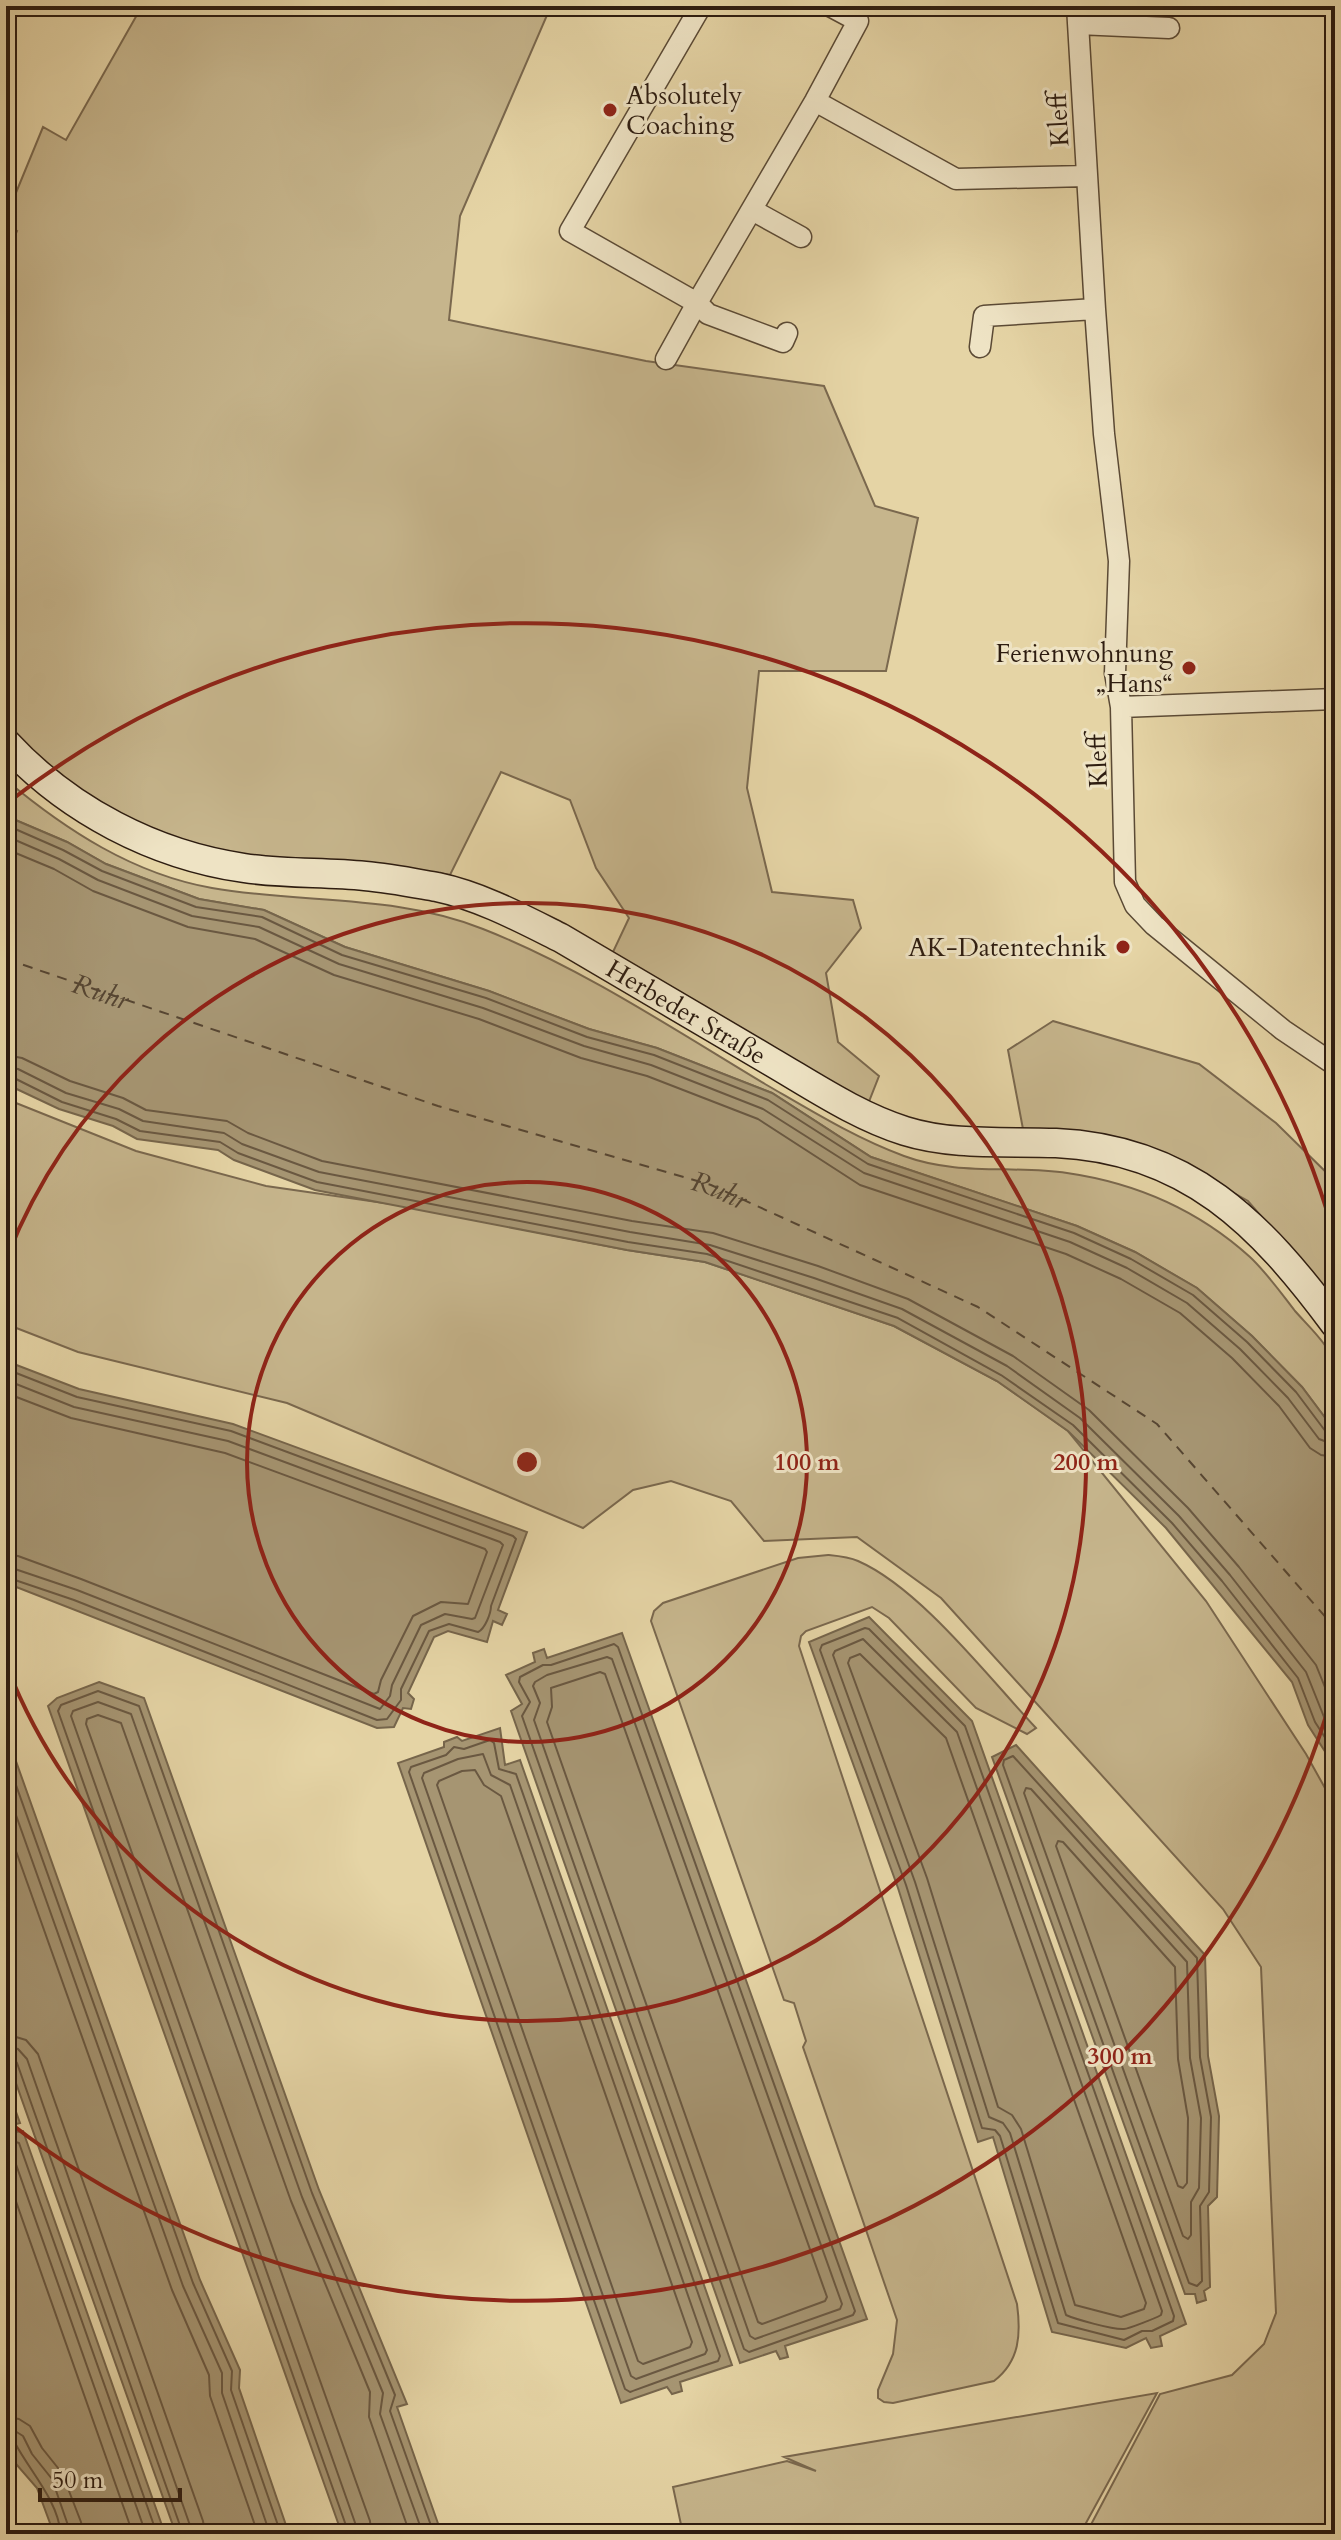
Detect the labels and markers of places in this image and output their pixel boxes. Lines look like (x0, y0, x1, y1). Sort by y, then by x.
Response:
place label: Absolutely Coaching (626, 78, 743, 143)
marker: Absolutely Coaching (601, 101, 619, 119)
place label: Ferienwohnung „Hans“ (995, 636, 1173, 701)
marker: Ferienwohnung „Hans“ (1180, 659, 1198, 677)
place label: AK-Datentechnik (908, 930, 1107, 965)
marker: AK-Datentechnik (1114, 938, 1132, 956)
centre of rings (513, 1448, 541, 1476)

